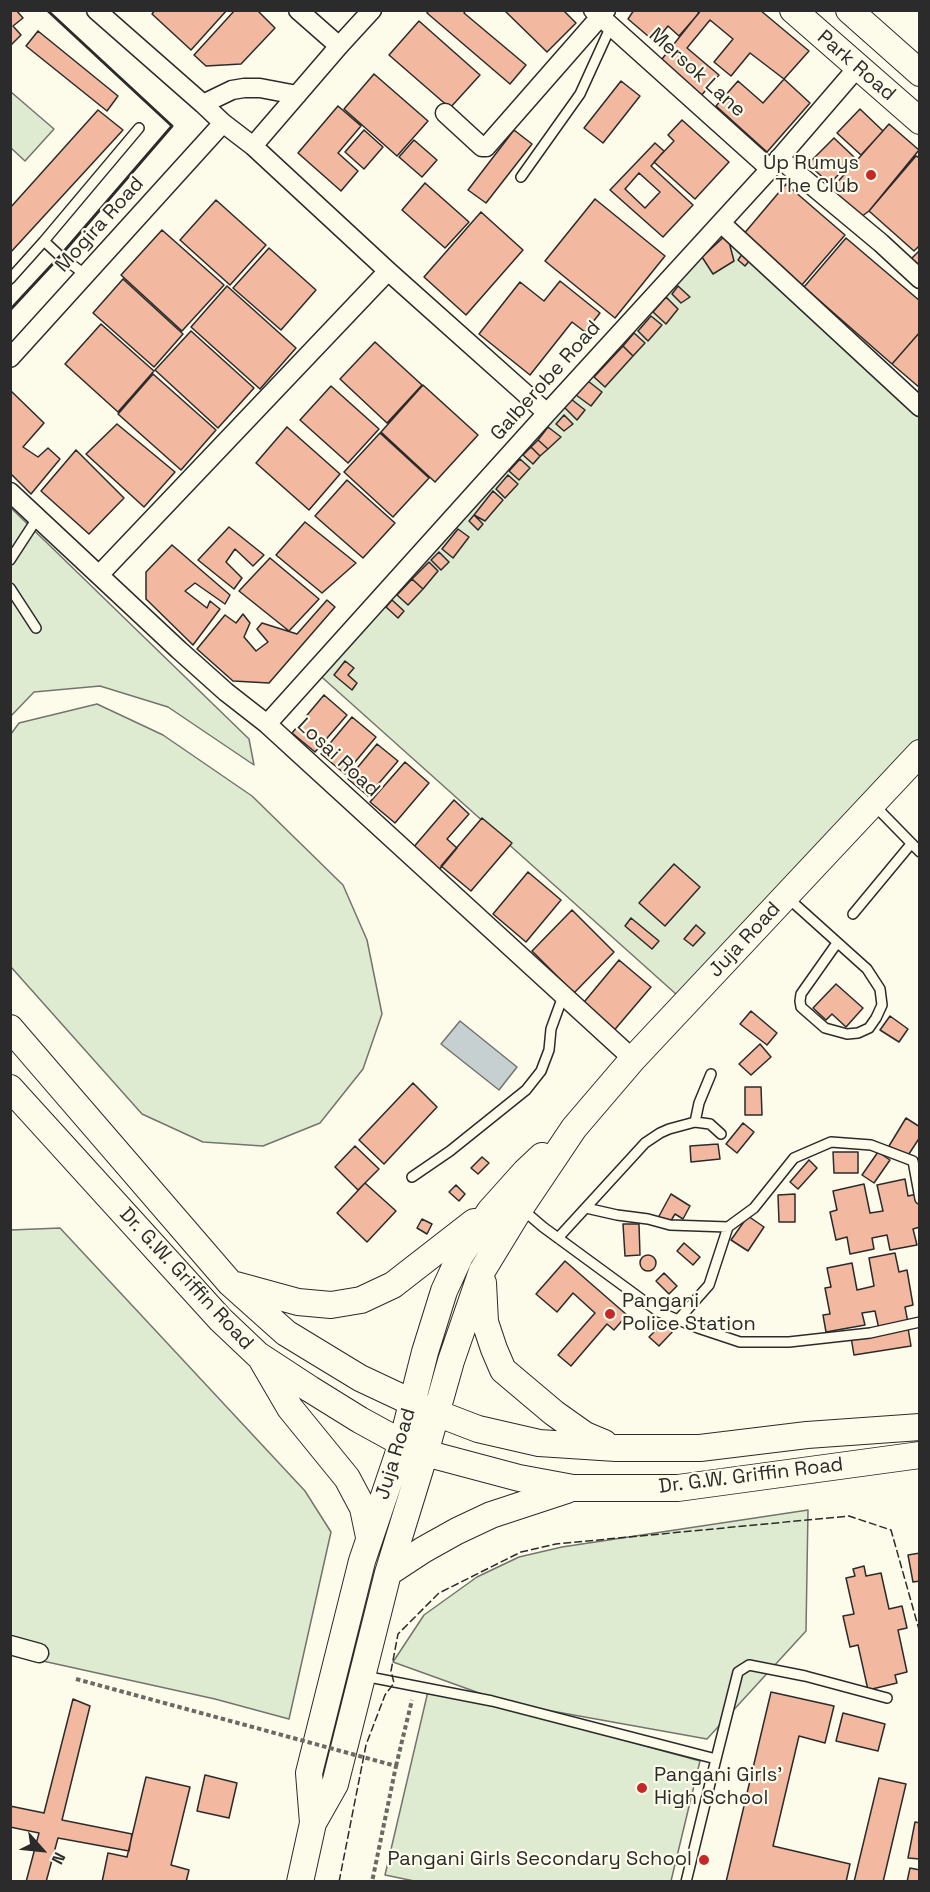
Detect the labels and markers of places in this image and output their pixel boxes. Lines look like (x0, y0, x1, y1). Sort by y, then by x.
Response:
place label: Up Rumys The Club (763, 152, 859, 199)
marker: Up Rumys The Club (864, 168, 878, 182)
place label: Pangani Police Station (622, 1290, 756, 1337)
marker: Pangani Police Station (603, 1307, 617, 1321)
place label: Pangani Girls' High School (654, 1764, 782, 1811)
marker: Pangani Girls' High School (635, 1781, 649, 1795)
place label: Pangani Girls Secondary School (388, 1848, 692, 1872)
marker: Pangani Girls Secondary School (697, 1853, 711, 1867)

